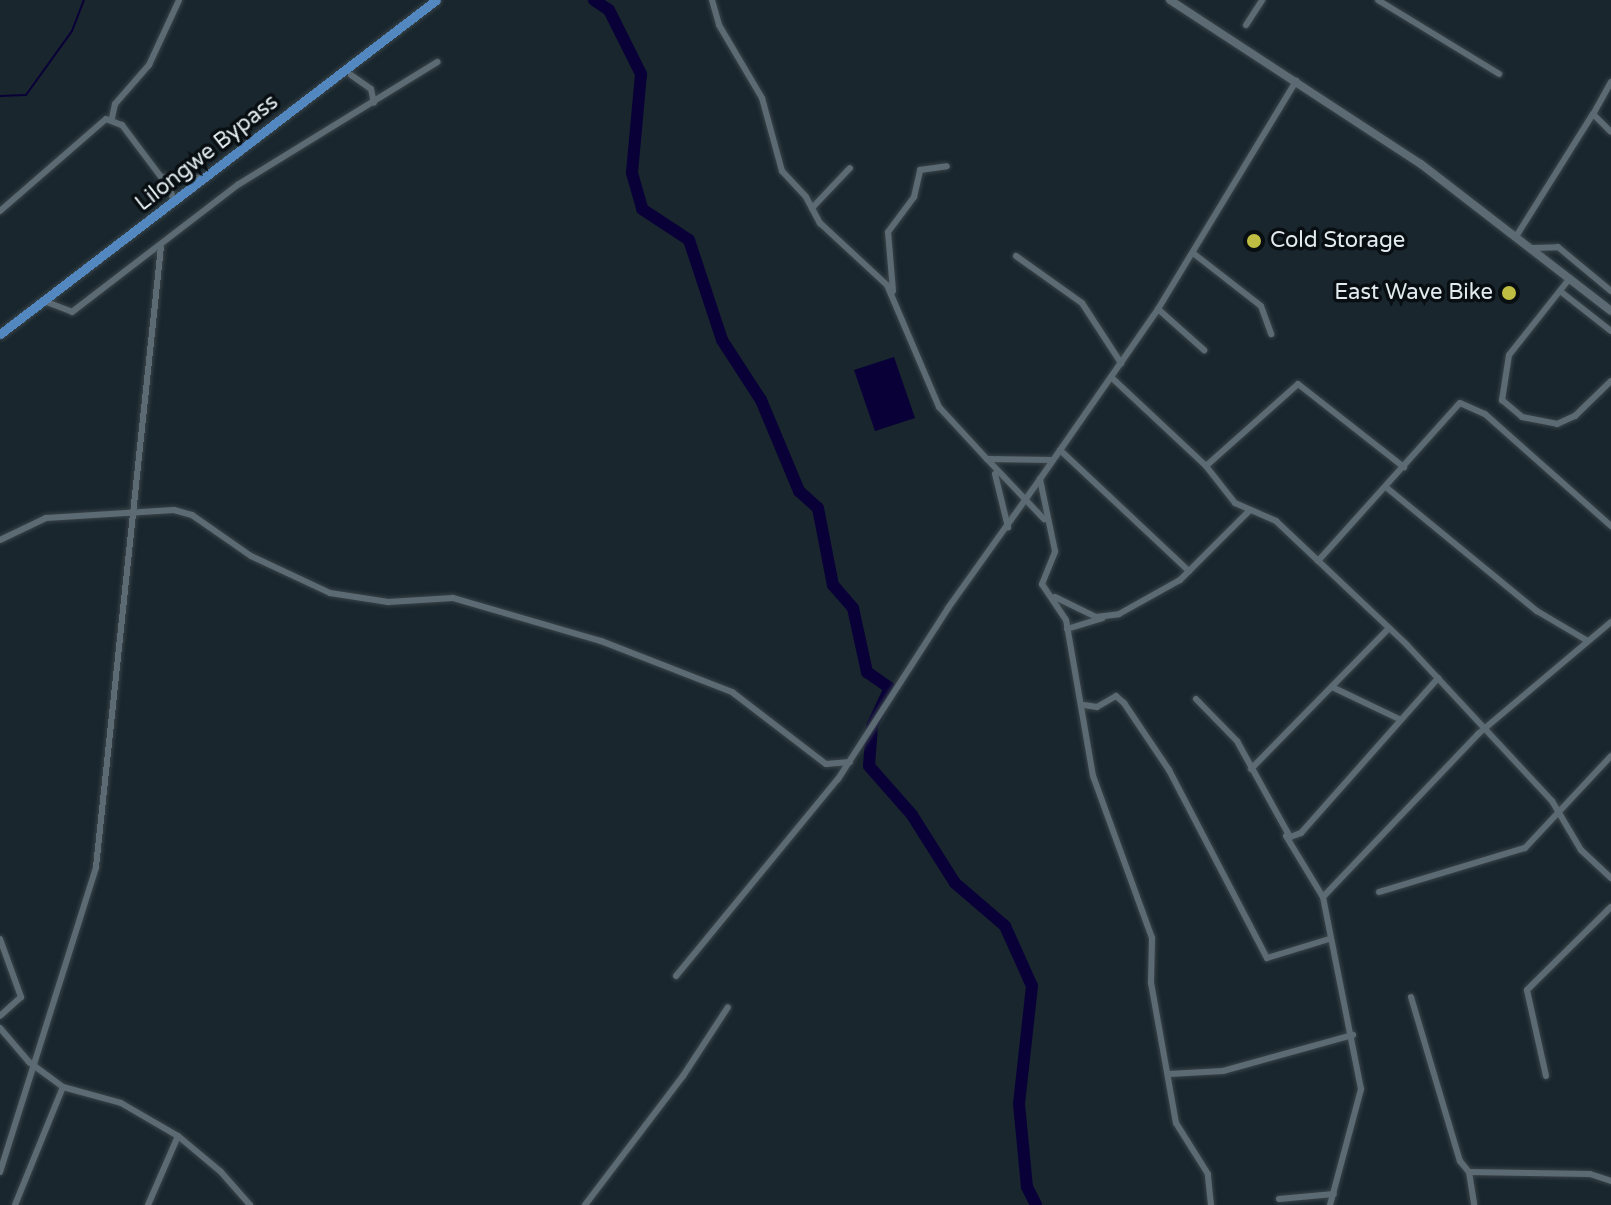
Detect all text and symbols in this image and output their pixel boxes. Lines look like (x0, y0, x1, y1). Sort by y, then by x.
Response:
street label: Lilongwe Bypass (130, 89, 284, 217)
place label: Cold Storage (1270, 228, 1405, 254)
marker: Cold Storage (1245, 232, 1263, 250)
place label: East Wave Bike (1334, 280, 1493, 306)
marker: East Wave Bike (1500, 284, 1518, 302)

